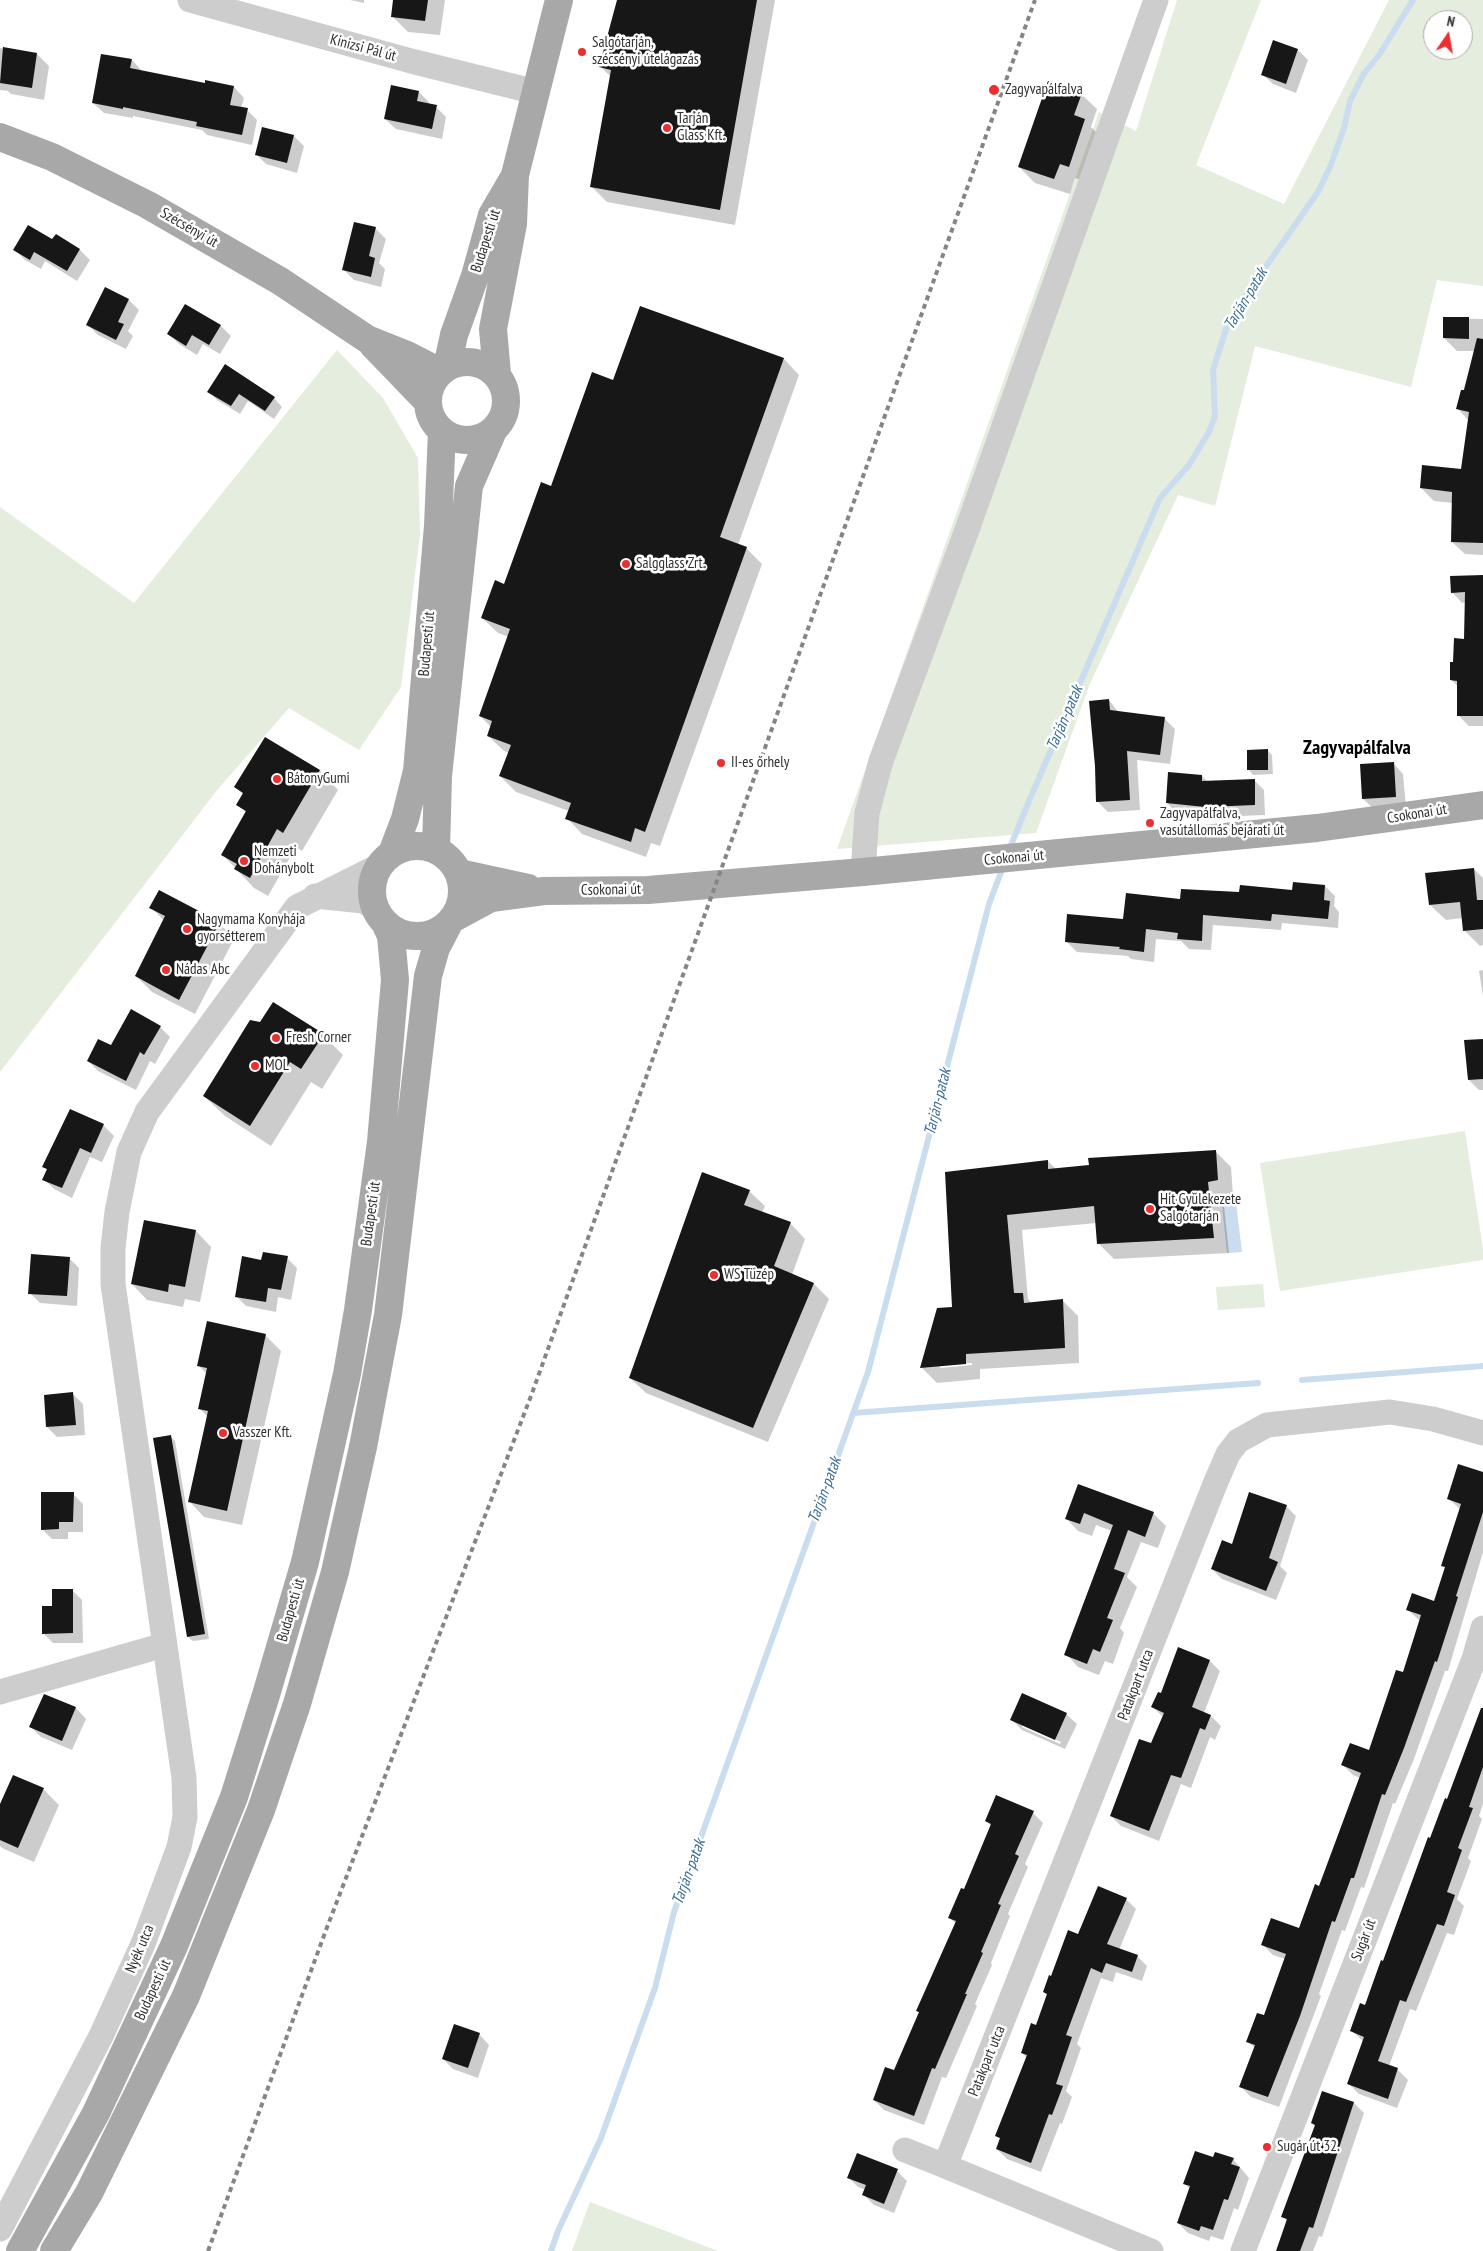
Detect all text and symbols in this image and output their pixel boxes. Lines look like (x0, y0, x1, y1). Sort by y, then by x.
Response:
north arrow (1423, 10, 1473, 60)
text: N (1445, 12, 1456, 31)
street label: Kinizsi Pál út (328, 31, 398, 65)
place label: Salgótarján, szécsényi útelágazás (592, 34, 699, 69)
marker: Salgótarján, szécsényi útelágazás (576, 46, 588, 58)
place label: Zagyvapálfalva (1005, 81, 1083, 99)
marker: Zagyvapálfalva (987, 83, 1001, 97)
place label: Tarján Glass Kft. (677, 110, 725, 145)
marker: Tarján Glass Kft. (661, 122, 673, 134)
street label: Szécsényi út (157, 204, 221, 252)
street label: Budapesti út (467, 207, 505, 275)
water label: Tarján-patak (1220, 265, 1272, 333)
place label: Salgglass Zrt. (636, 555, 705, 573)
marker: Salgglass Zrt. (620, 558, 632, 570)
street label: Budapesti út (415, 611, 439, 677)
water label: Tarján-patak (1043, 683, 1087, 753)
district label: Zagyvapálfalva (1303, 736, 1411, 760)
place label: II-es őrhely (731, 754, 789, 772)
marker: II-es őrhely (715, 757, 727, 769)
place label: BátonyGumi (287, 770, 350, 788)
marker: BátonyGumi (271, 773, 283, 785)
street label: Csokonai út (1386, 800, 1448, 828)
place label: Zagyvapálfalva, vasútállomás bejárati út (1160, 805, 1284, 840)
marker: Zagyvapálfalva, vasútállomás bejárati út (1144, 817, 1156, 829)
place label: Nemzeti Dohánybolt (254, 843, 314, 878)
street label: Csokonai út (983, 846, 1045, 870)
marker: Nemzeti Dohánybolt (238, 855, 250, 867)
street label: Csokonai út (581, 880, 641, 900)
place label: Nagymama Konyhája gyorsétterem (197, 911, 305, 946)
marker: Nagymama Konyhája gyorsétterem (181, 923, 193, 935)
place label: Nádas Abc (176, 961, 230, 979)
marker: Nádas Abc (160, 964, 172, 976)
place label: Fresh Corner (286, 1029, 351, 1047)
marker: Fresh Corner (270, 1032, 282, 1044)
place label: MOL (265, 1057, 289, 1075)
marker: MOL (249, 1060, 261, 1072)
water label: Tarján-patak (920, 1066, 956, 1138)
street label: Budapesti út (358, 1181, 384, 1247)
place label: Hit Gyülekezete Salgótarján (1160, 1191, 1241, 1226)
marker: Hit Gyülekezete Salgótarján (1144, 1203, 1156, 1215)
place label: WS Tüzép (724, 1266, 774, 1284)
marker: WS Tüzép (708, 1269, 720, 1281)
place label: Vasszer Kft. (233, 1424, 292, 1442)
marker: Vasszer Kft. (217, 1427, 229, 1439)
water label: Tarján-patak (804, 1455, 846, 1525)
street label: Budapesti út (273, 1576, 309, 1644)
street label: Patakpart utca (1114, 1647, 1158, 1723)
water label: Tarján-patak (668, 1837, 710, 1907)
street label: Sugár út (1348, 1917, 1380, 1963)
street label: Nyék utca (122, 1922, 158, 1976)
street label: Budapesti út (131, 1957, 175, 2023)
street label: Patakpart utca (965, 2023, 1009, 2099)
place label: Sugár út 32. (1277, 2138, 1340, 2156)
marker: Sugár út 32. (1261, 2141, 1273, 2153)

